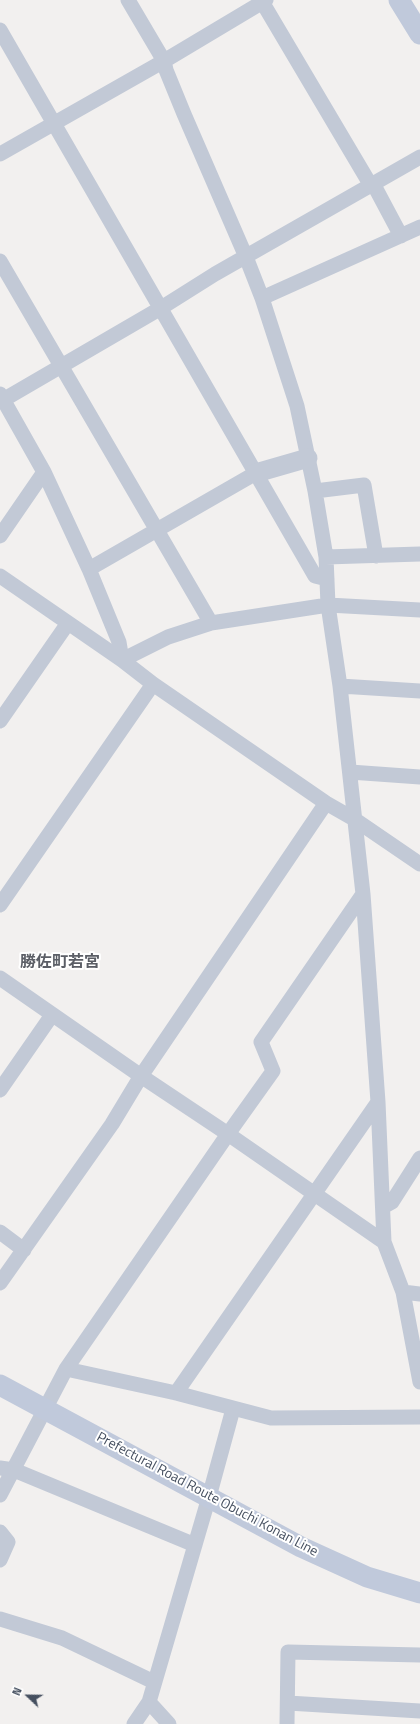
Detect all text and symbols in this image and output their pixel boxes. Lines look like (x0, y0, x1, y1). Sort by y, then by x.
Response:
district label: 勝佐町若宮 (20, 953, 100, 973)
street label: Prefectural Road Route Obuchi Konan Line (93, 1429, 321, 1561)
north arrow (8, 1676, 48, 1716)
text: N (8, 1685, 26, 1698)

